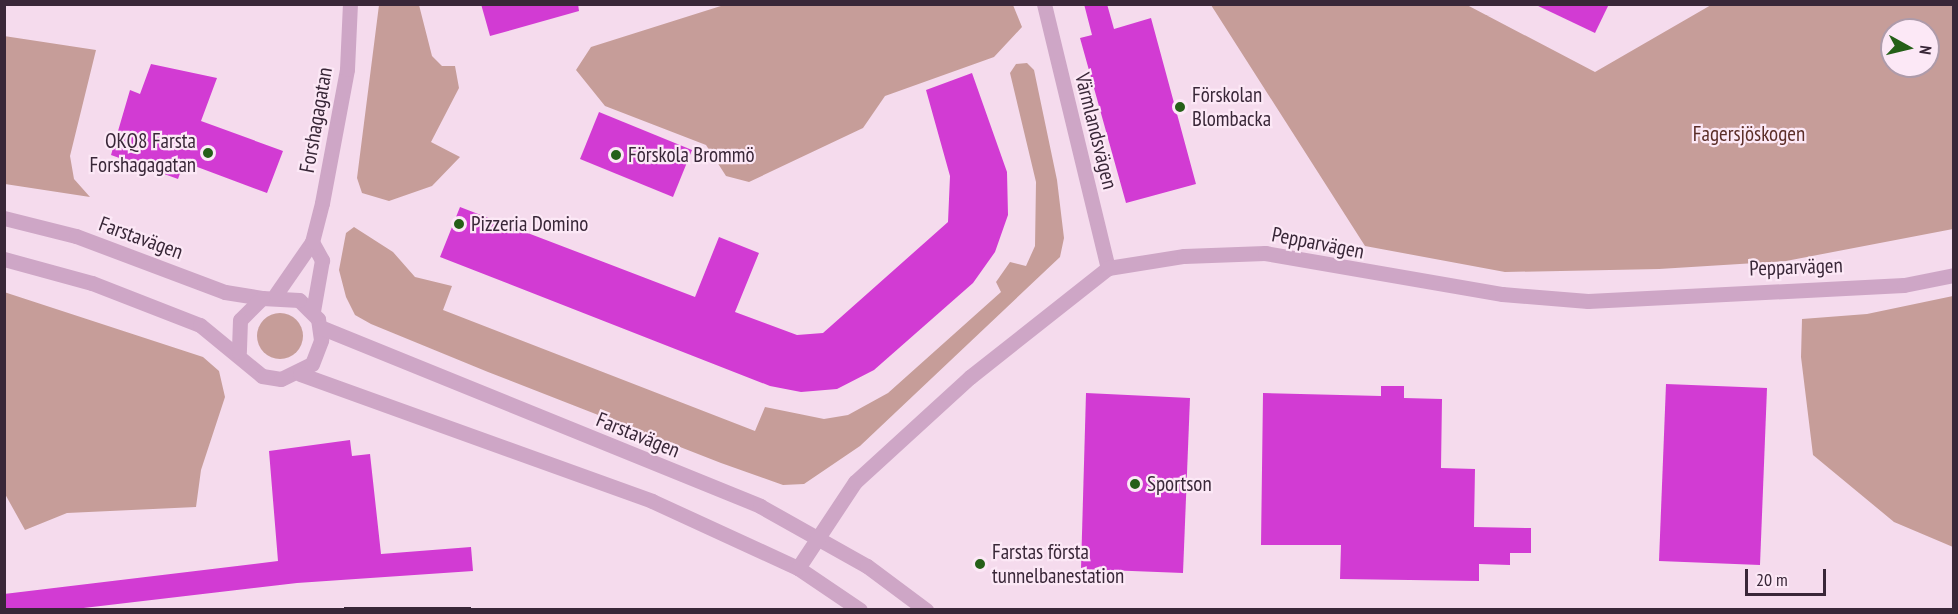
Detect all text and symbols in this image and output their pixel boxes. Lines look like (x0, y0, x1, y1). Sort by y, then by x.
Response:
north arrow (1880, 18, 1940, 78)
text: N (1915, 45, 1936, 56)
street label: Forshagagatan (294, 65, 338, 175)
street label: Värmlandsvägen (1069, 70, 1123, 192)
place label: Förskolan Blombacka (1192, 82, 1271, 132)
marker: Förskolan Blombacka (1173, 100, 1187, 114)
park label: Fagersjöskogen (1693, 121, 1805, 147)
place label: OKQ8 Farsta Forshagagatan (89, 128, 196, 178)
place label: Förskola Brommö (628, 142, 754, 168)
marker: OKQ8 Farsta Forshagagatan (201, 146, 215, 160)
marker: Förskola Brommö (609, 148, 623, 162)
street label: Farstavägen (96, 211, 186, 265)
place label: Pizzeria Domino (471, 211, 588, 237)
marker: Pizzeria Domino (452, 217, 466, 231)
street label: Pepparvägen (1270, 222, 1366, 264)
street label: Pepparvägen (1749, 253, 1843, 281)
street label: Farstavägen (593, 407, 683, 463)
place label: Sportson (1147, 471, 1212, 497)
marker: Sportson (1128, 477, 1142, 491)
place label: Farstas första tunnelbanestation (992, 539, 1124, 589)
marker: Farstas första tunnelbanestation (973, 557, 987, 571)
scale bar (1748, 557, 1829, 595)
text: 20 m (1756, 568, 1788, 591)

